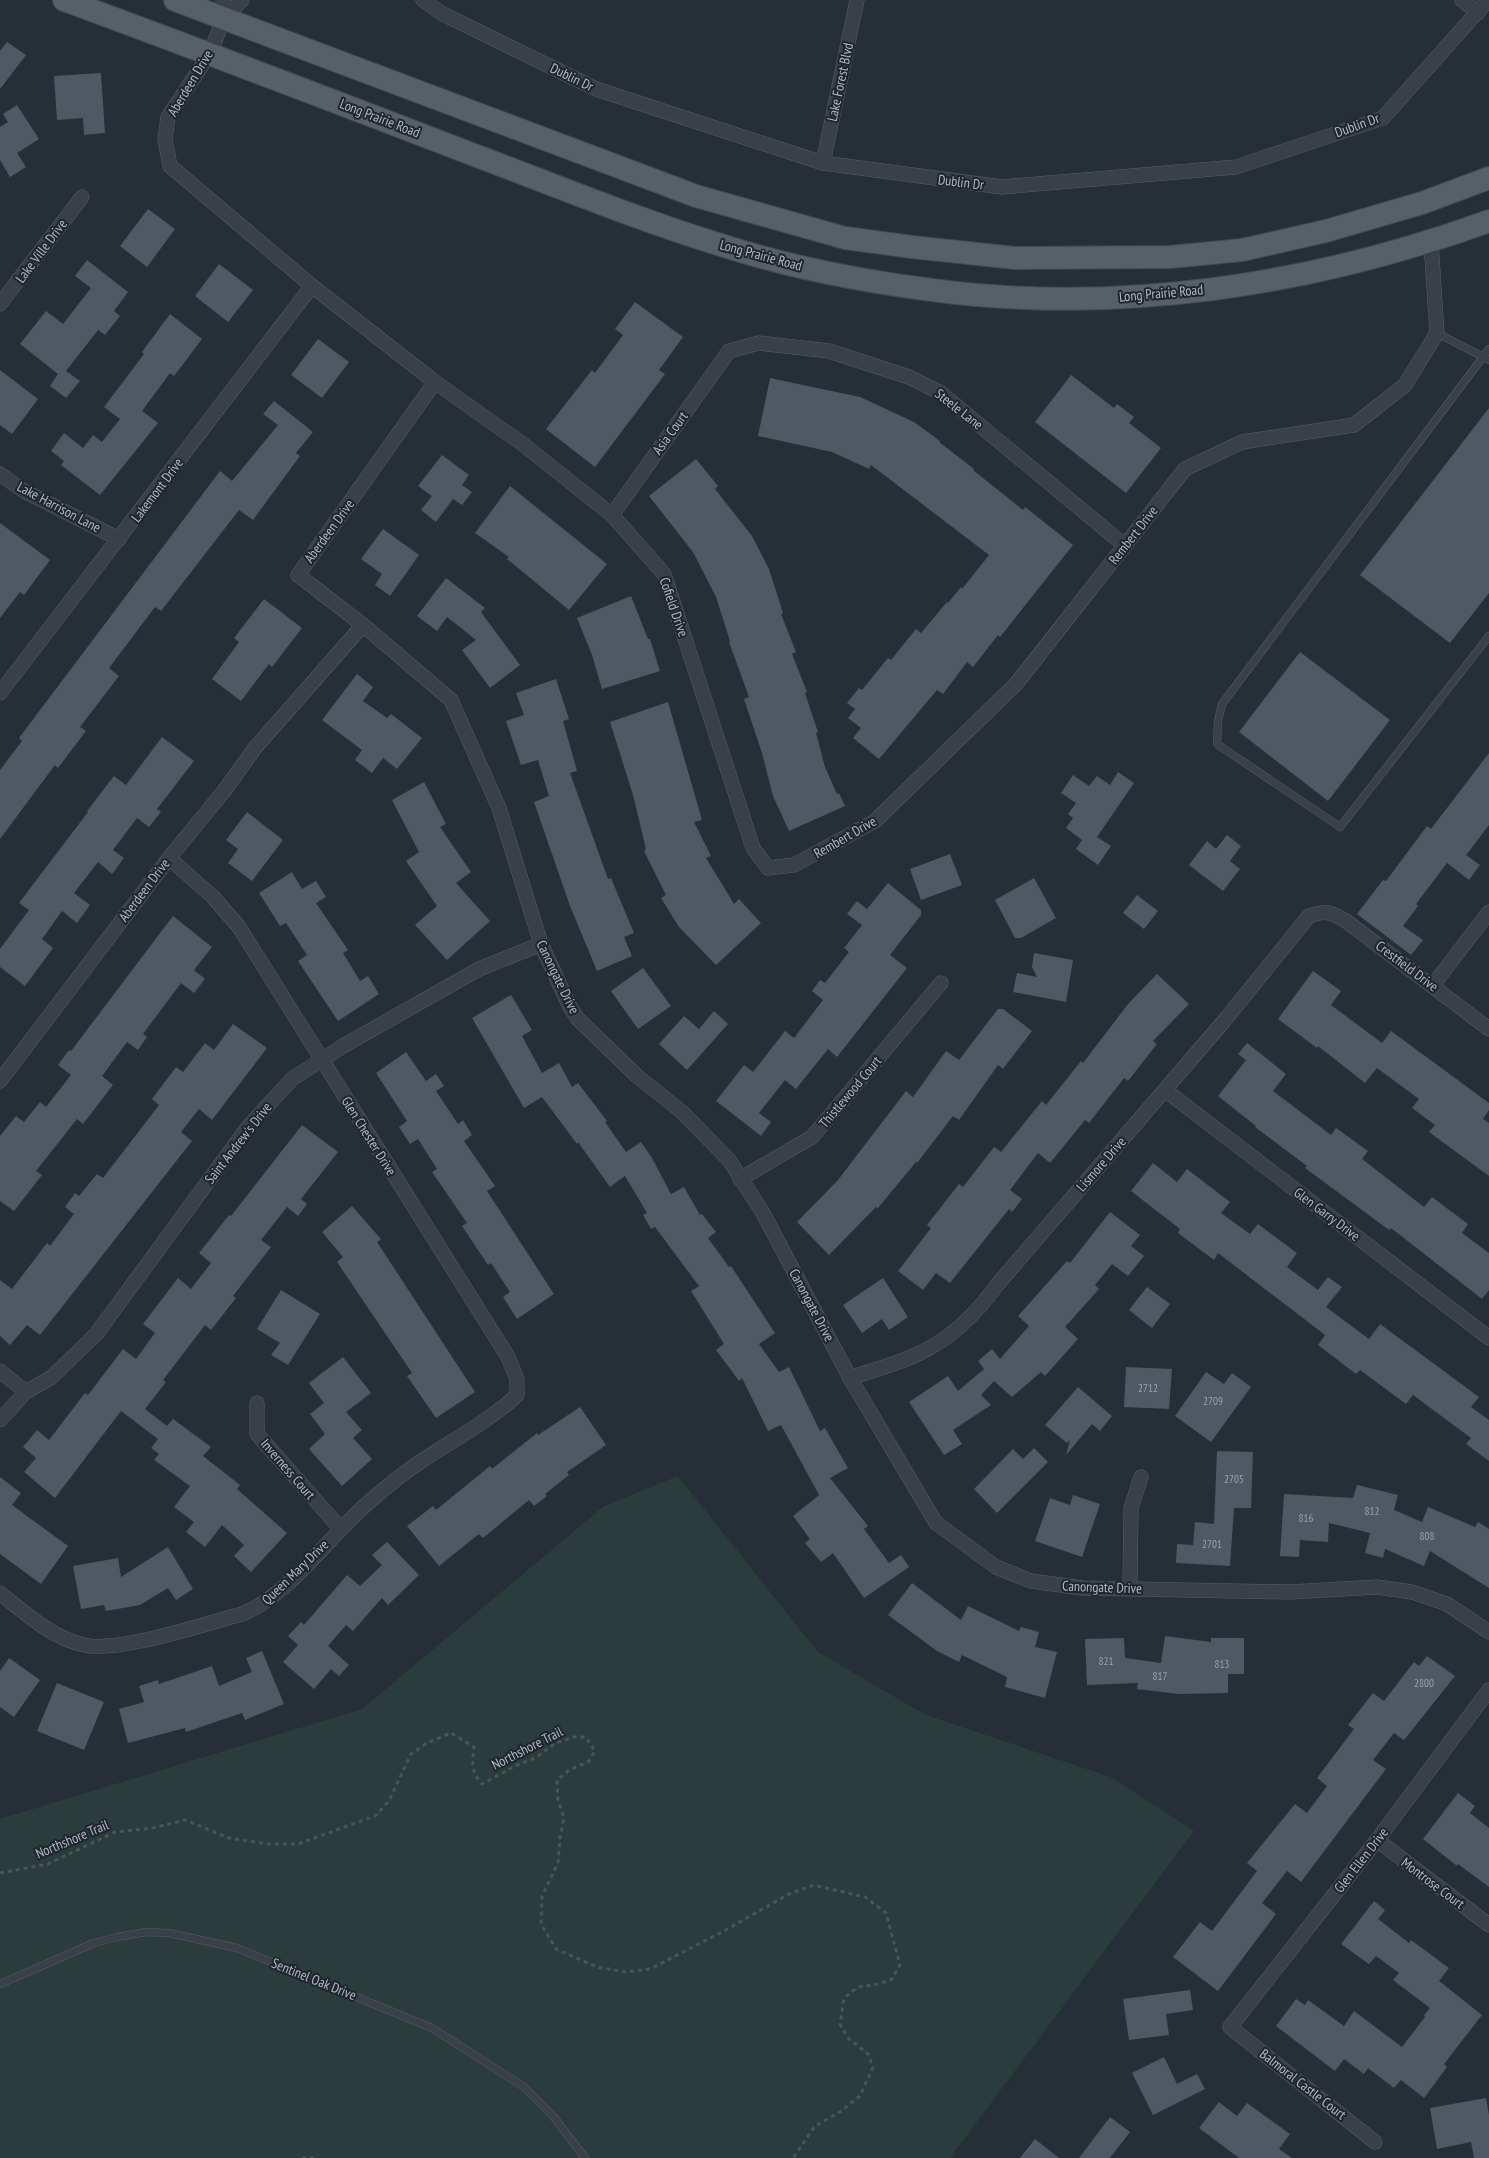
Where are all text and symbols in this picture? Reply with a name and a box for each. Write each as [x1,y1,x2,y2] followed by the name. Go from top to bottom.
[823,41,857,123] street label: Lake Forest Blvd
[163,46,217,120] street label: Aberdeen Drive
[547,59,597,95] street label: Dublin Dr
[337,94,423,142] street label: Long Prairie Road
[1332,109,1382,141] street label: Dublin Dr
[937,170,985,194] street label: Dublin Dr
[11,215,71,286] street label: Lake Ville Drive
[718,235,804,275] street label: Long Prairie Road
[1118,280,1204,306] street label: Long Prairie Road
[931,385,987,434] street label: Steele Lane
[648,408,692,458] street label: Asia Court
[127,454,187,526] street label: Lakemont Drive
[14,477,104,537] street label: Lake Harrison Lane
[300,495,358,566] street label: Aberdeen Drive
[1105,502,1162,568] street label: Rembert Drive
[655,575,693,639] street label: Cofield Drive
[810,812,880,862] street label: Rembert Drive
[114,855,174,925] street label: Aberdeen Drive
[532,937,584,1017] street label: Canongate Drive
[1372,937,1442,996] street label: Crestfield Drive
[815,1052,885,1132] street label: Thistlewood Court
[338,1093,401,1179] street label: Glen Chester Drive
[201,1098,276,1187] street label: Saint Andrew's Drive
[1072,1133,1130,1195] street label: Lismore Drive
[1290,1183,1364,1245] street label: Glen Garry Drive
[785,1266,839,1345] street label: Canongate Drive
[1138,1381,1158,1395] house number: 2712
[1203,1394,1223,1408] house number: 2709
[257,1435,319,1503] street label: Inverness Court
[1224,1472,1244,1486] house number: 2705
[1365,1504,1379,1518] house number: 812
[1299,1511,1313,1525] house number: 816
[1420,1529,1434,1543] house number: 808
[258,1536,332,1608] street label: Queen Mary Drive
[1202,1537,1222,1551] house number: 2701
[1062,1577,1142,1597] street label: Canongate Drive
[1099,1654,1113,1668] house number: 821
[1215,1657,1229,1671] house number: 813
[1153,1669,1167,1683] house number: 817
[1414,1676,1434,1690] house number: 2800
[488,1722,566,1774] street label: Northshore Trail
[33,1815,112,1862] street label: Northshore Trail
[1330,1824,1392,1896] street label: Glen Ellen Drive
[1398,1853,1468,1913] street label: Montrose Court
[269,1954,359,2004] street label: Sentinel Oak Drive
[1256,2045,1350,2123] street label: Balmoral Castle Court

